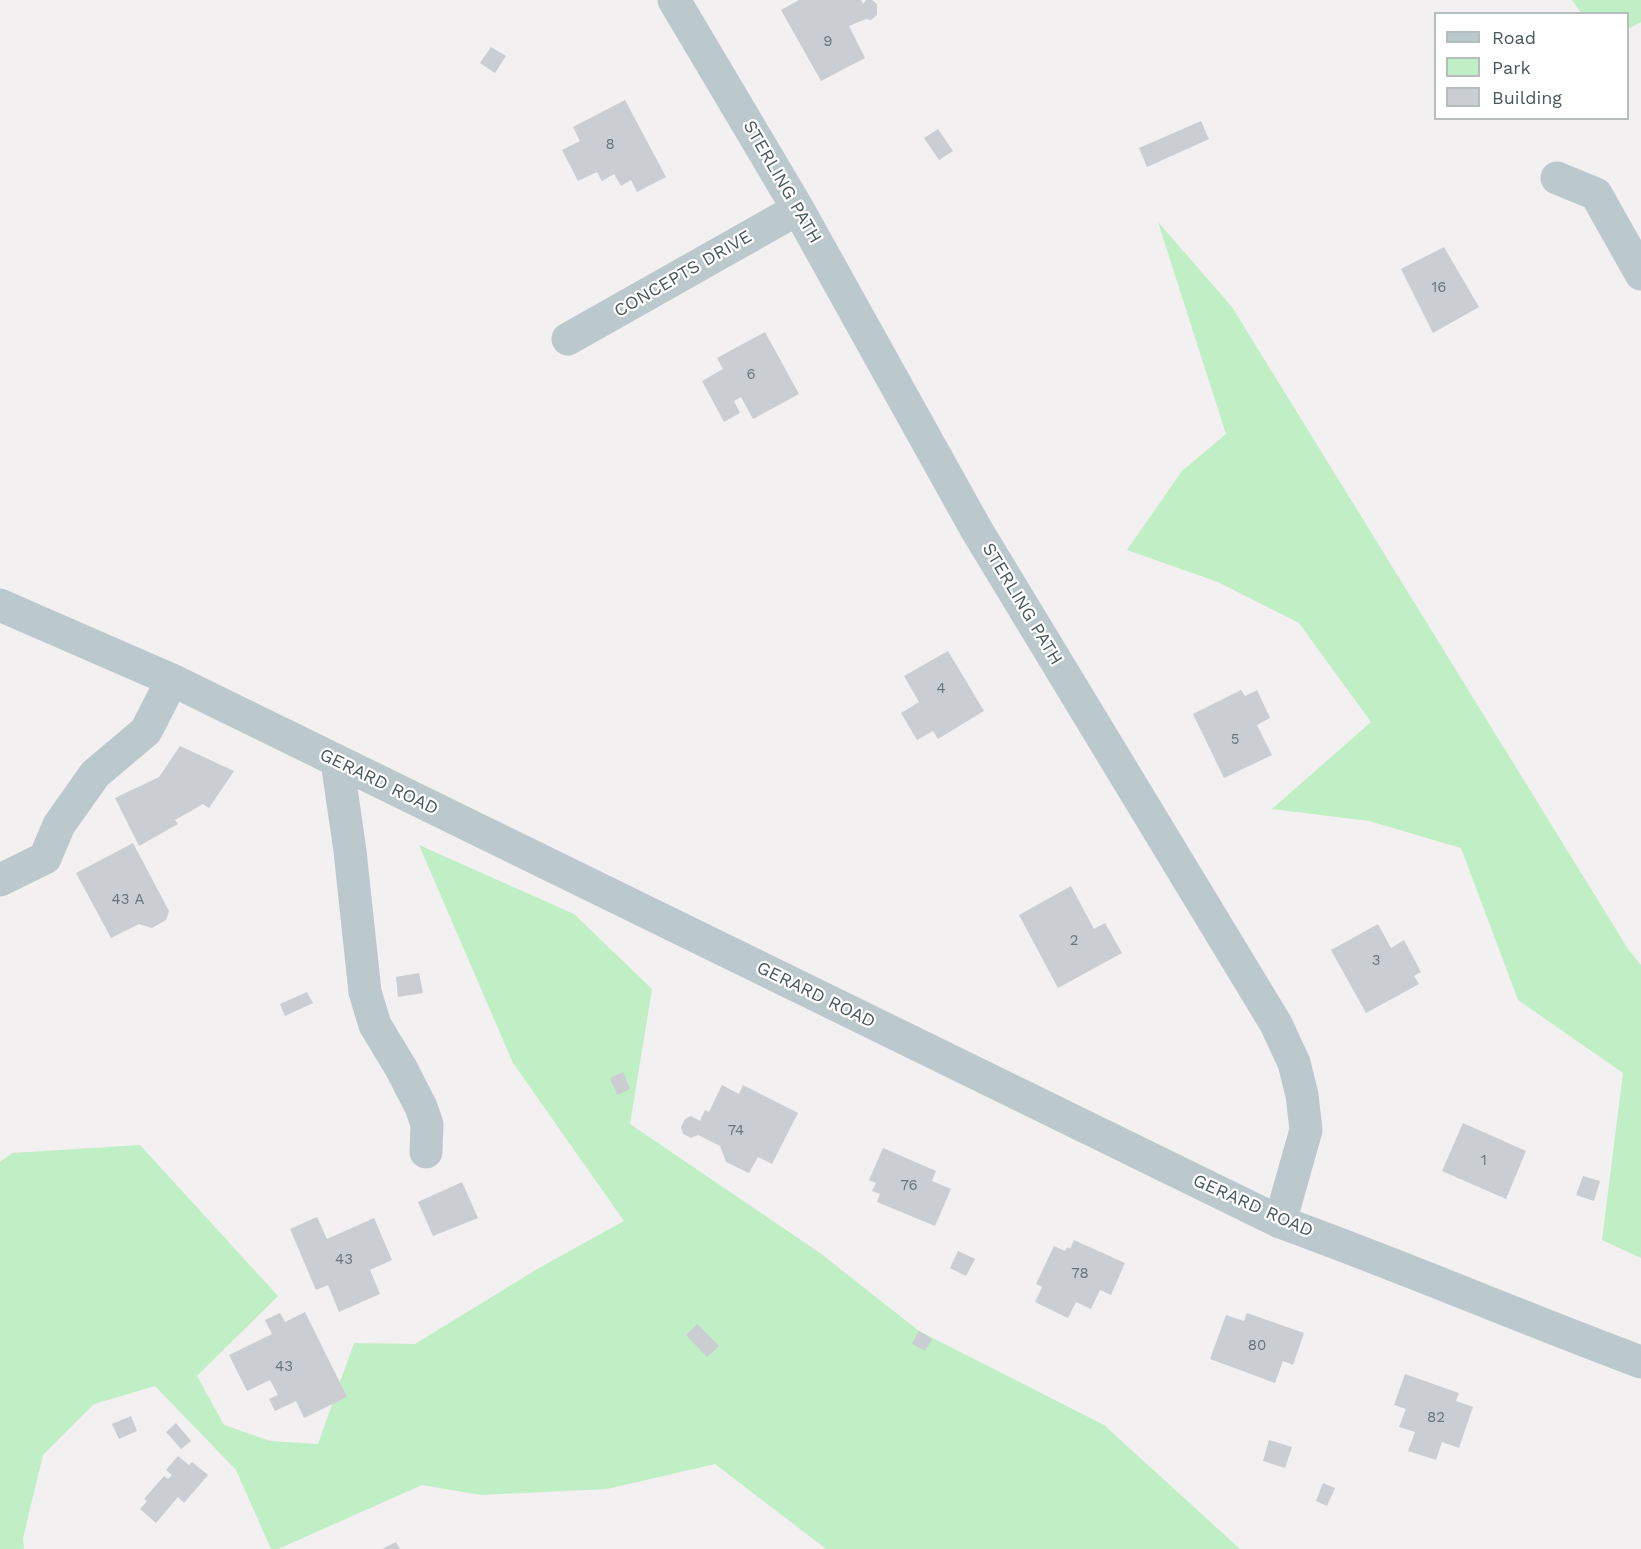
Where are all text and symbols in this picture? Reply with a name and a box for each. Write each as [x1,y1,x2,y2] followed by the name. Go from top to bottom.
[1434,12,1629,120] legend
[1492,27,1536,48] text: Road
[823,33,833,51] house number: 9
[1492,57,1531,78] text: Park
[1492,87,1562,108] text: Building
[738,117,826,247] street label: STERLING PATH
[605,136,615,154] house number: 8
[610,226,756,322] street label: CONCEPTS DRIVE
[1432,279,1446,297] house number: 16
[746,366,756,384] house number: 6
[977,539,1067,669] street label: STERLING PATH
[936,680,946,698] house number: 4
[1231,731,1239,749] house number: 5
[316,744,442,820] street label: GERARD ROAD
[112,891,144,909] house number: 43 A
[1070,932,1078,950] house number: 2
[1372,952,1380,970] house number: 3
[753,957,879,1033] street label: GERARD ROAD
[728,1122,744,1140] house number: 74
[1481,1152,1487,1170] house number: 1
[1190,1170,1316,1242] street label: GERARD ROAD
[900,1177,918,1195] house number: 76
[335,1251,353,1269] house number: 43
[1071,1265,1089,1283] house number: 78
[1248,1337,1266,1355] house number: 80
[275,1358,293,1376] house number: 43
[1427,1409,1445,1427] house number: 82

